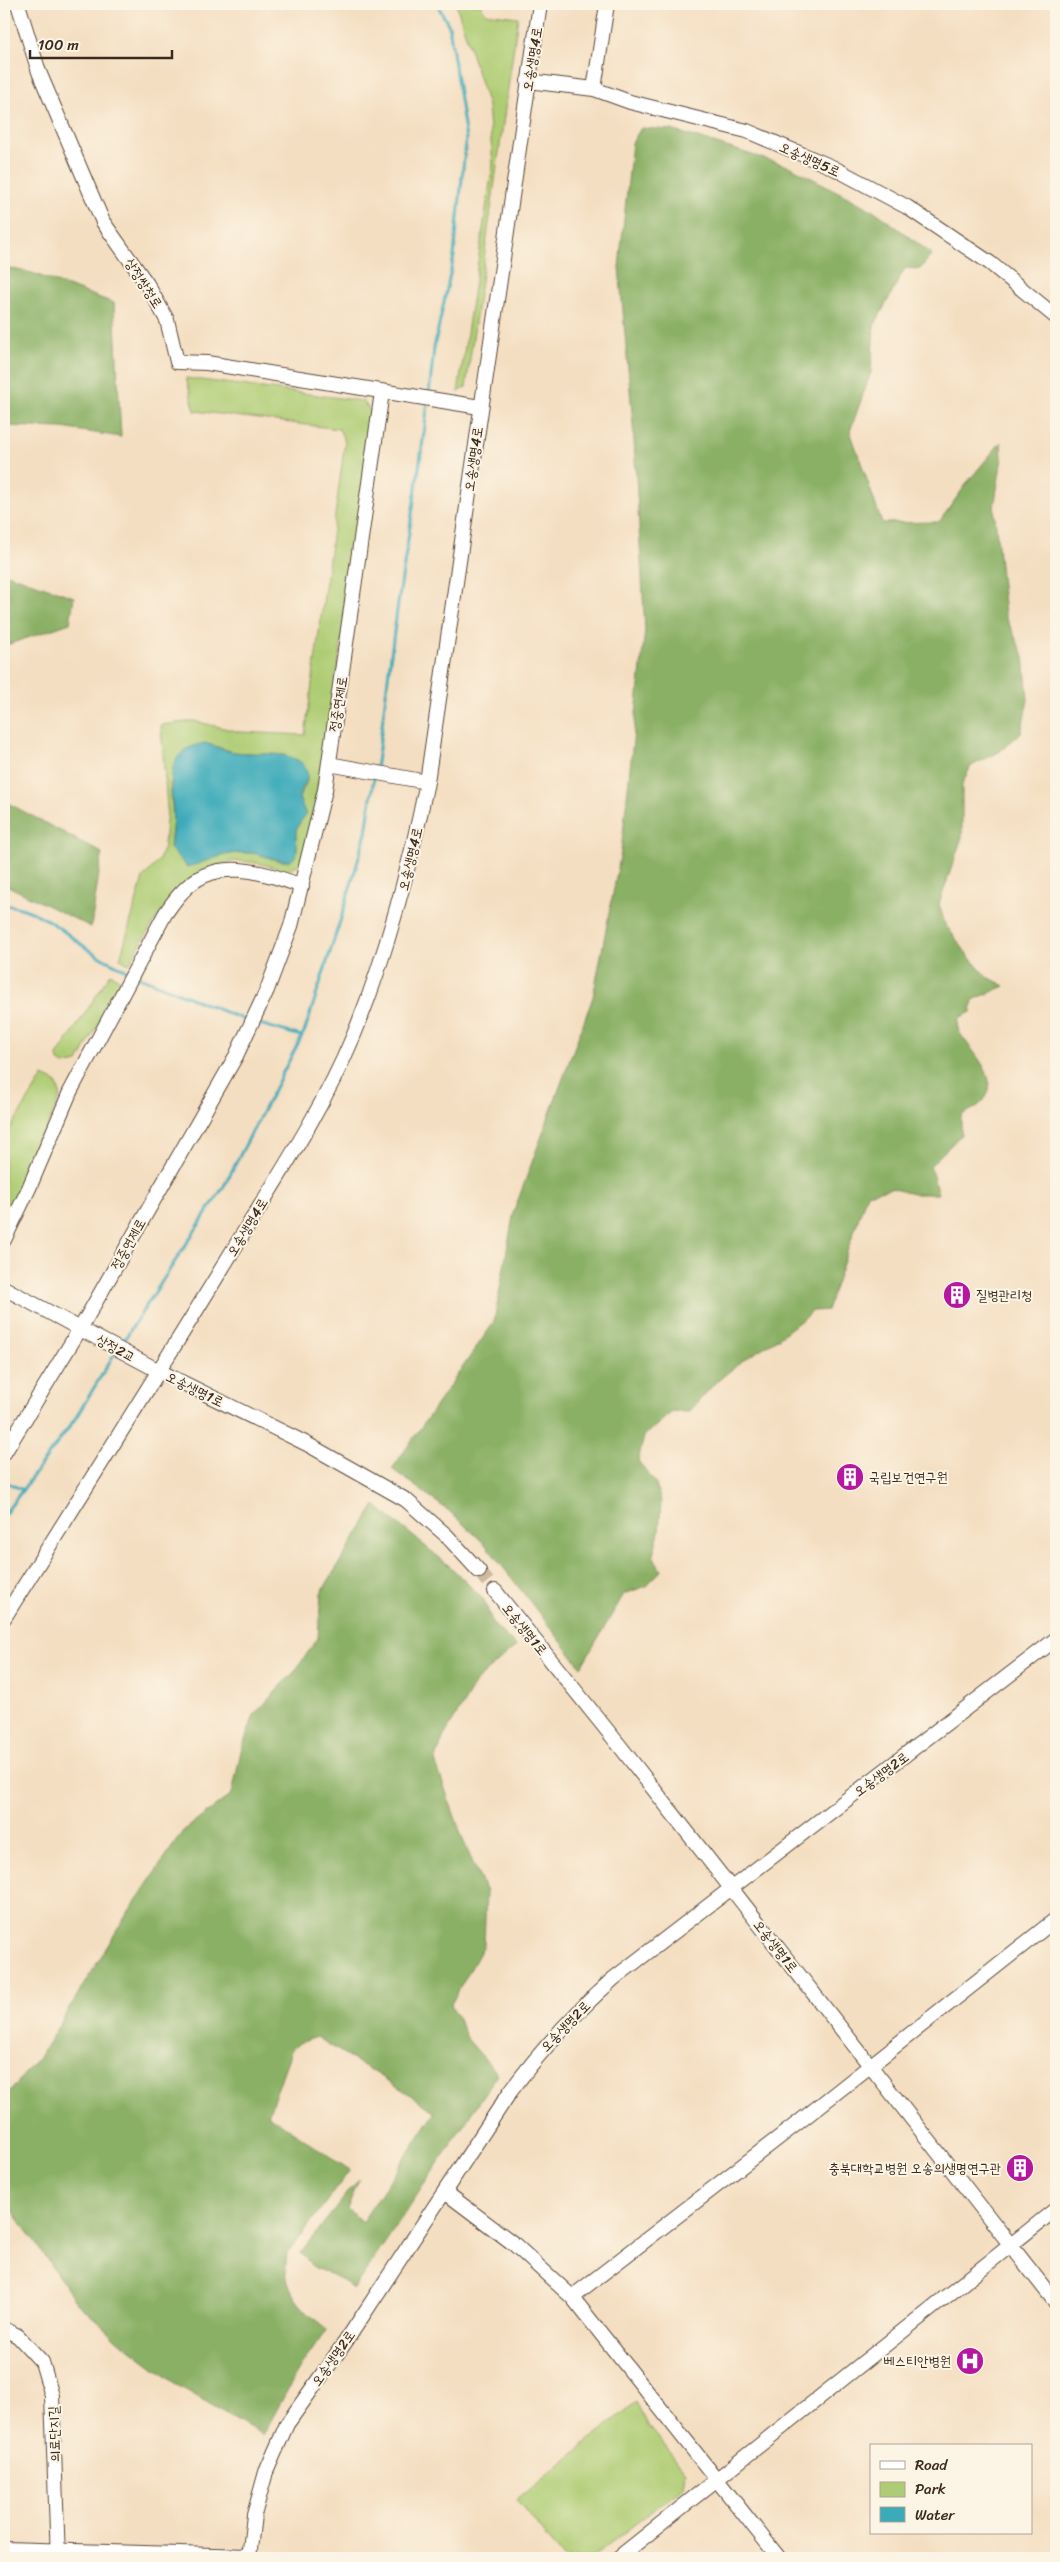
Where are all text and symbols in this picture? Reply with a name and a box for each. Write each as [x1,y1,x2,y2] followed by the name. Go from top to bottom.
[515,25,550,93] street label: 오송생명4로
[30,28,172,60] scale bar
[38,32,79,58] text: 100 m
[775,135,845,184] street label: 오송생명5로
[118,253,169,314] street label: 상정쌍청로
[457,425,490,493] street label: 오송생명4로
[322,674,355,734] street label: 정중연제로
[391,825,430,894] street label: 오송생명4로
[220,1193,275,1262] street label: 오송생명4로
[104,1214,153,1275] street label: 정중연제로
[942,1280,972,1310] building icon: 질병관리청
[976,1283,1032,1308] place label: 질병관리청
[91,1327,140,1370] street label: 상정2교
[161,1365,228,1414] street label: 오송생명1로
[835,1462,865,1492] building icon: 국립보건연구원
[869,1465,948,1490] place label: 국립보건연구원
[495,1597,554,1661] street label: 오송생명1로
[848,1745,915,1804] street label: 오송생명2로
[747,1914,805,1979] street label: 오송생명1로
[534,1994,597,2058] street label: 오송생명2로
[1005,2153,1035,2183] building icon: 충북대학교병원 오송의생명연구관
[828,2156,1001,2181] place label: 충북대학교병원 오송의생명연구관
[305,2325,362,2392] street label: 오송생명2로
[955,2346,985,2376] hospital icon: 베스티안병원
[883,2349,951,2374] place label: 베스티안병원
[41,2405,68,2463] street label: 의료단지길
[870,2444,1032,2534] legend
[915,2452,948,2478] text: Road
[915,2476,946,2502] text: Park
[915,2502,955,2528] text: Water

